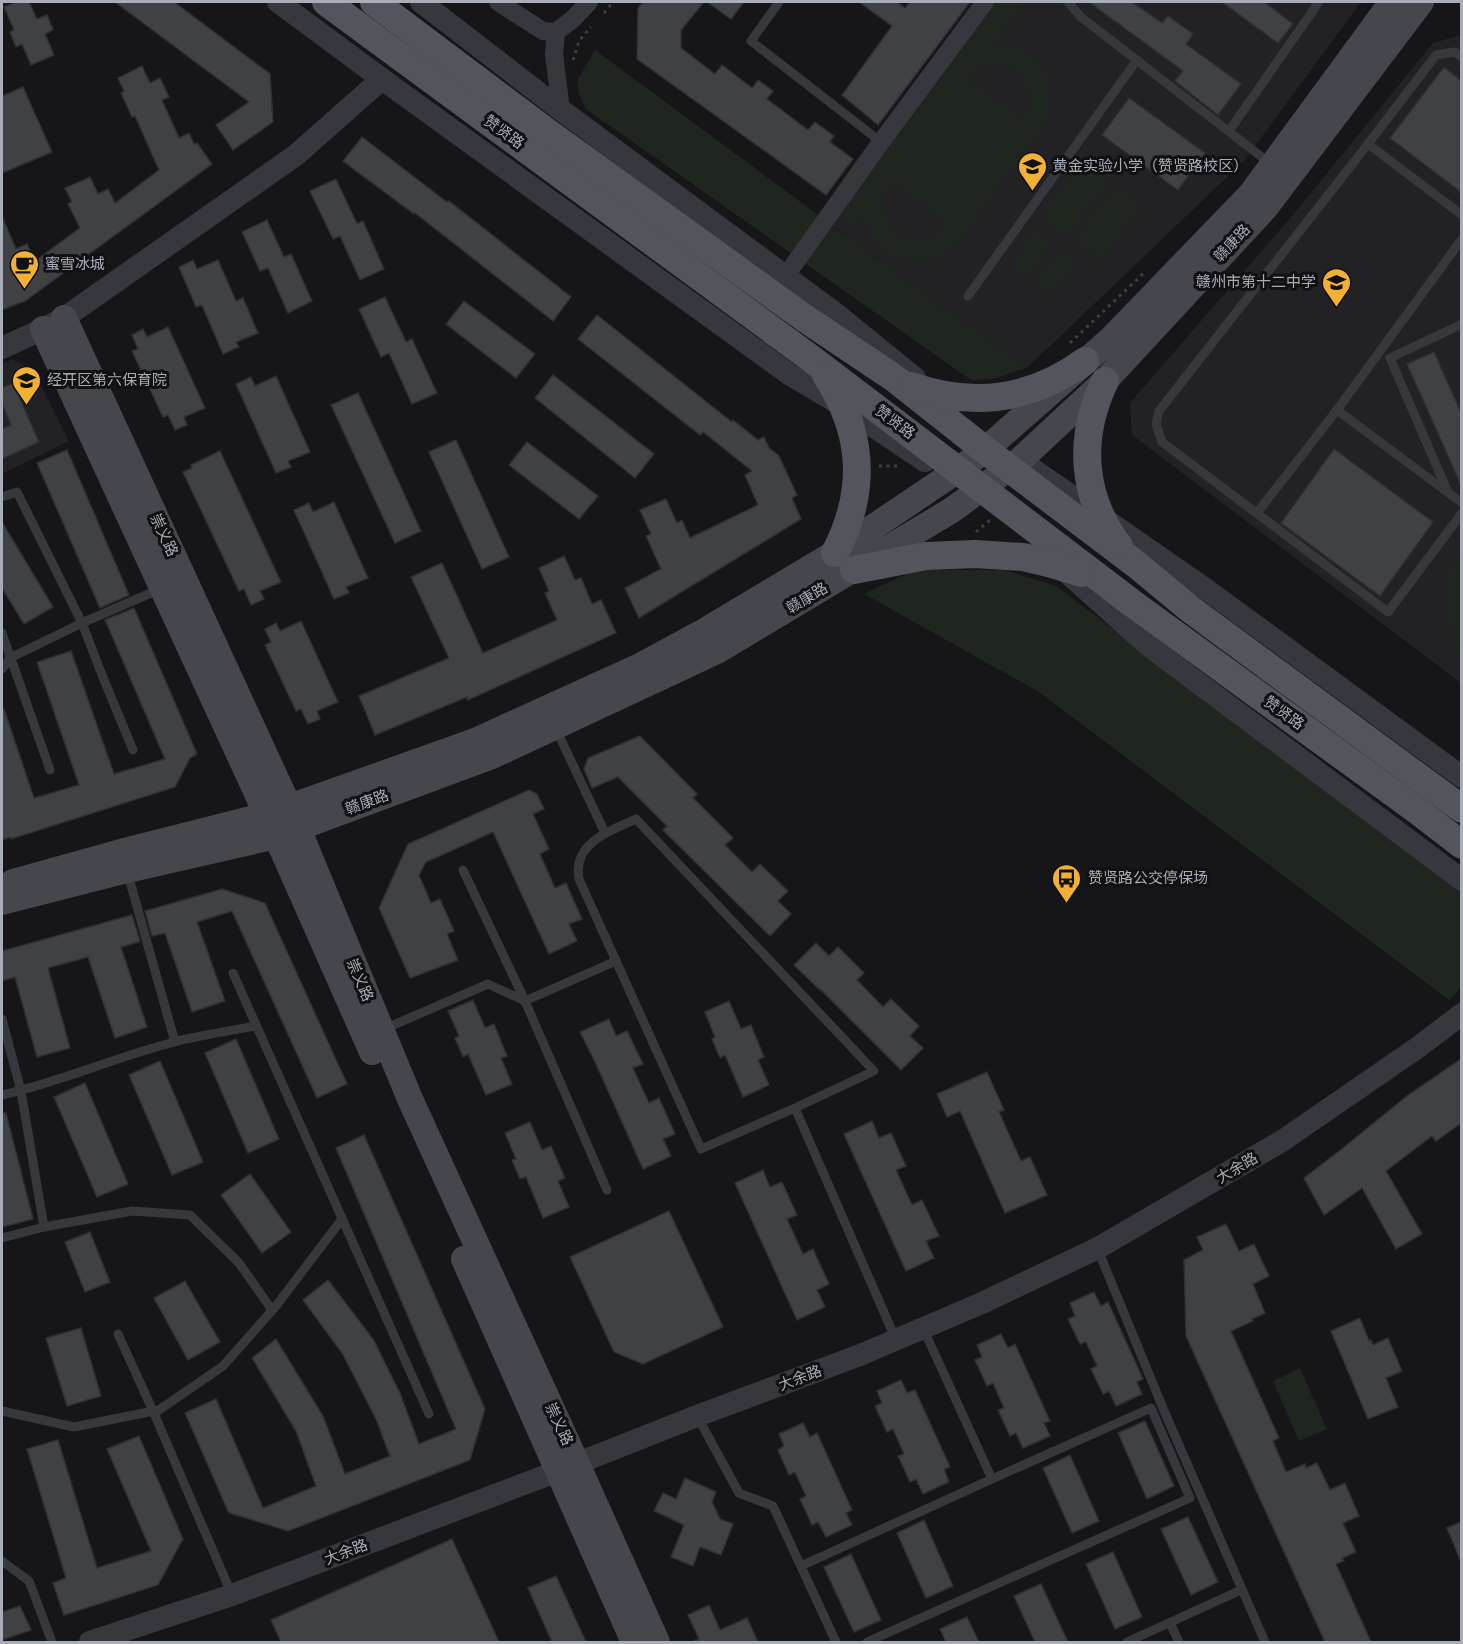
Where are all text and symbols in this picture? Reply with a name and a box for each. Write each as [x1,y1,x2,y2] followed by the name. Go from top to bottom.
[481,111,527,153] street label: 赞贤路
[1016,150,1048,192] school or university icon: 黄金实验小学（赞贤路校区）
[1053,157,1248,175] place label: 黄金实验小学（赞贤路校区）
[1210,220,1254,266] street label: 赣康路
[8,248,40,290] cafe icon: 蜜雪冰城
[45,255,105,273] place label: 蜜雪冰城
[1321,266,1353,308] school or university icon: 赣州市第十二中学
[1196,273,1316,291] place label: 赣州市第十二中学
[10,364,42,406] school or university icon: 经开区第六保育院
[47,371,167,389] place label: 经开区第六保育院
[872,401,918,443] street label: 赞贤路
[146,511,182,559] street label: 崇义路
[783,579,831,617] street label: 赣康路
[1261,692,1307,734] street label: 赞贤路
[343,786,391,818] street label: 赣康路
[1051,862,1083,904] bus stop icon: 赞贤路公交停保场
[1088,869,1208,887] place label: 赞贤路公交停保场
[343,956,377,1004] street label: 崇义路
[1213,1149,1261,1187] street label: 大余路
[776,1362,824,1394] street label: 大余路
[541,1400,577,1448] street label: 崇义路
[322,1536,370,1568] street label: 大余路

